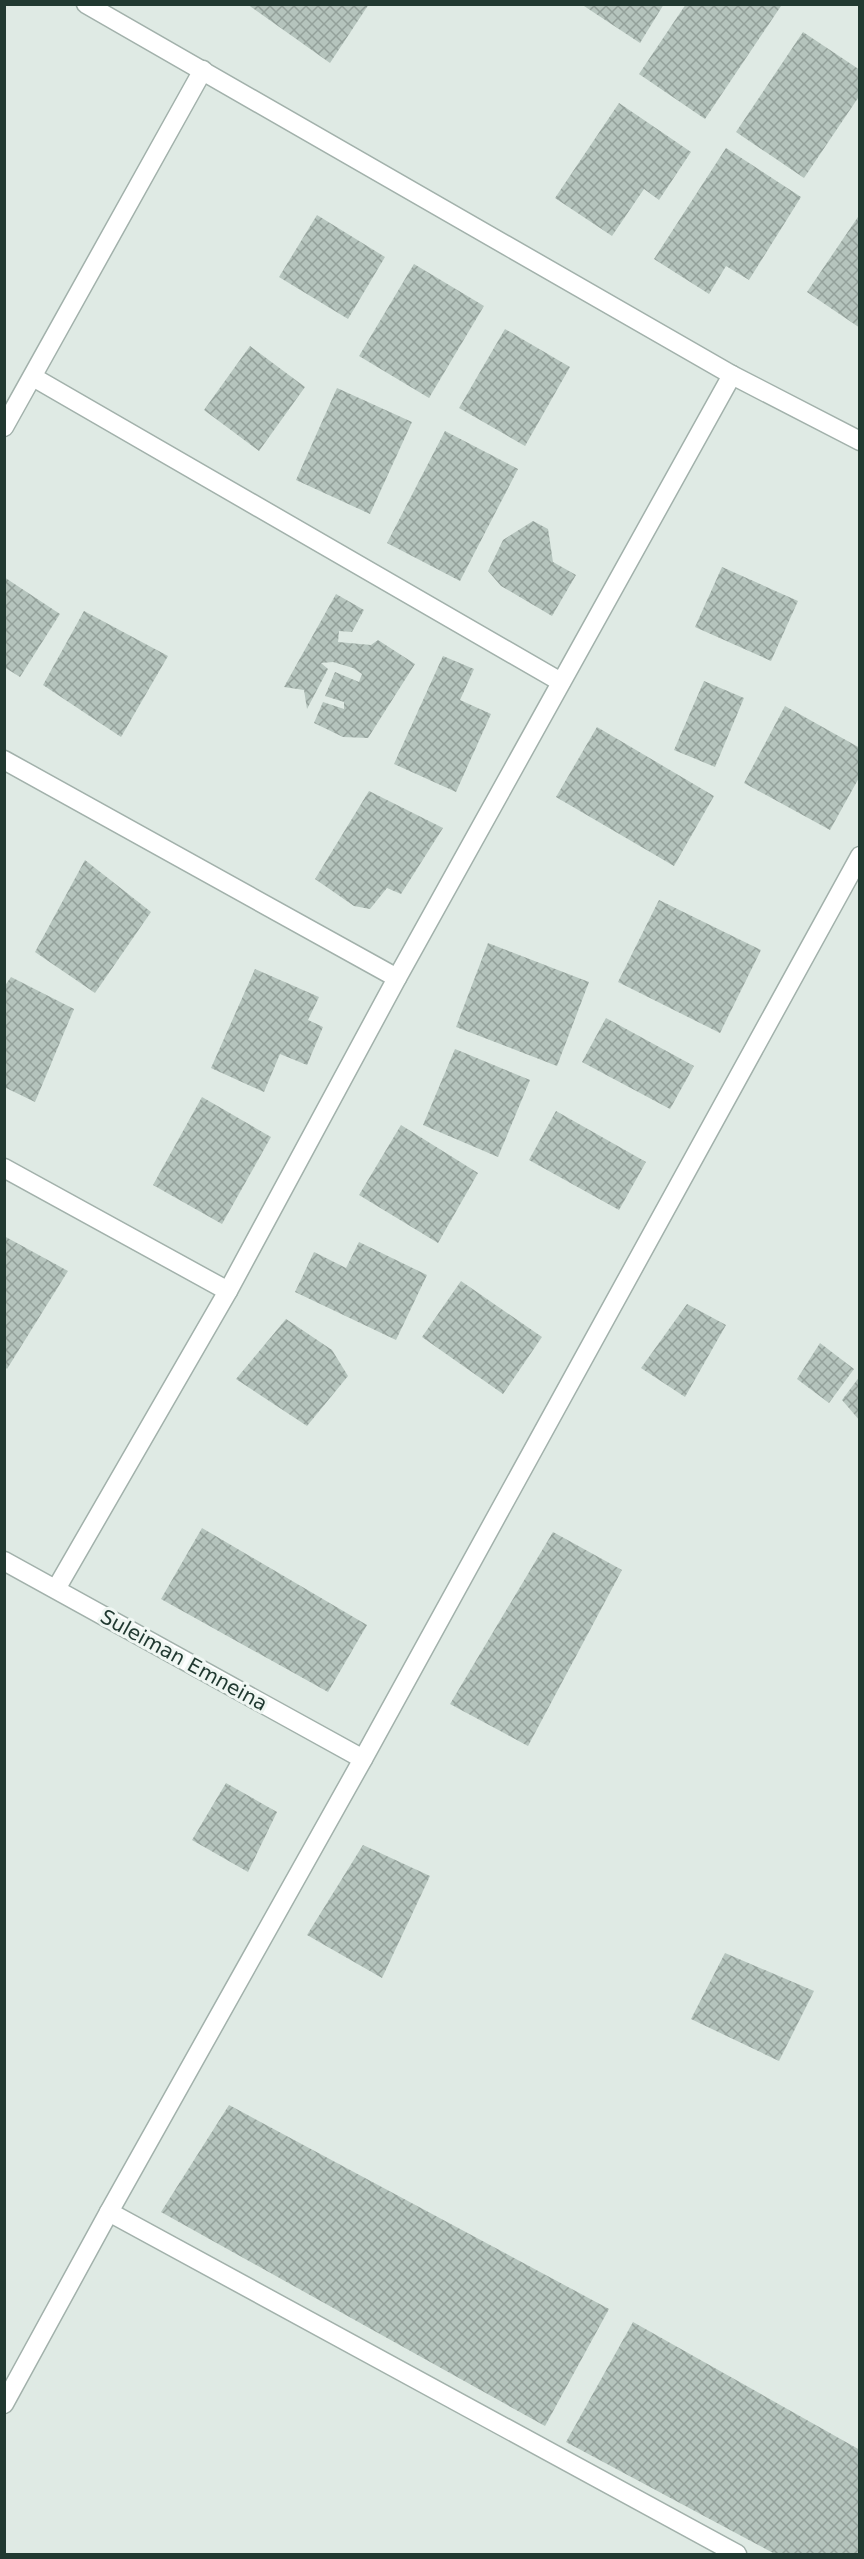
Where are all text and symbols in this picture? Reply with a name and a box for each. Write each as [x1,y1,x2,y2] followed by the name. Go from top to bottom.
[96,1604,272,1716] street label: Suleiman Emneina

